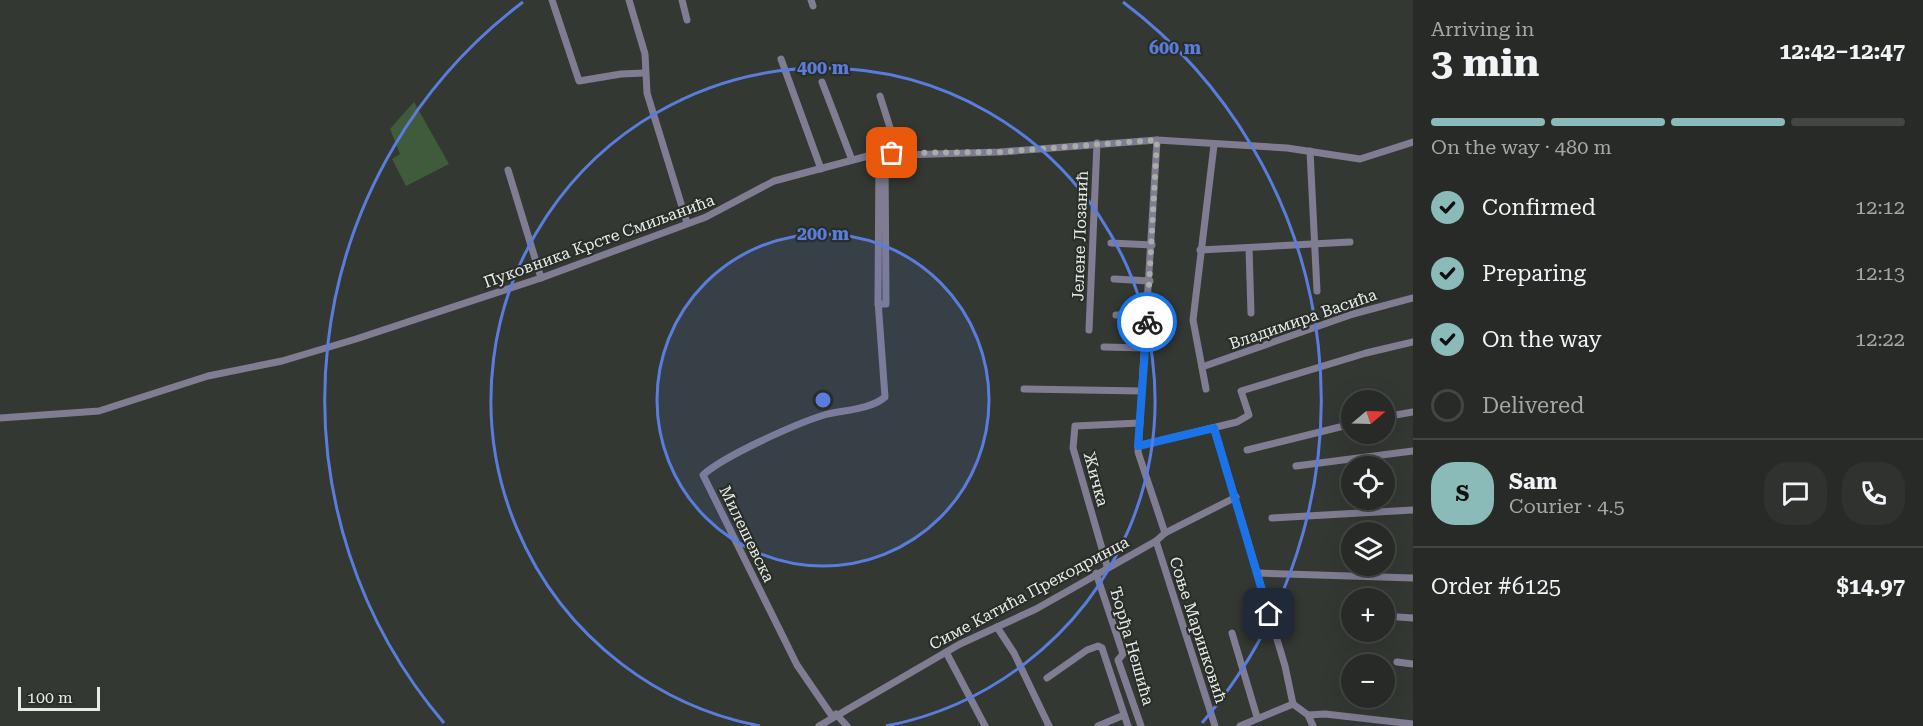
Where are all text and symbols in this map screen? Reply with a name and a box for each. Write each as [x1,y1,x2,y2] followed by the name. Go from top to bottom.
[1431,17,1534,41] text: Arriving in
[1149,37,1202,58] text: 600 m
[1779,39,1905,64] text: 12:42–12:47
[1431,40,1539,86] text: 3 min
[797,57,850,78] text: 400 m
[866,127,917,178] pin
[1431,135,1612,159] text: On the way · 480 m
[875,136,908,169] icon: bag
[1068,170,1092,302] street label: Јелене Лозанић
[481,190,717,292] street label: Пуковника Крсте Смиљанића
[1431,191,1464,224] icon: check
[1482,195,1596,220] text: Confirmed
[1855,195,1905,219] text: 12:12
[797,223,850,244] text: 200 m
[1431,257,1464,290] icon: check
[1482,261,1586,286] text: Preparing
[1855,261,1905,285] text: 12:13
[1227,285,1380,353] street label: Владимира Васића
[1117,292,1177,352] courier
[1131,306,1164,339] icon: bike
[1431,323,1464,356] icon: check
[1482,327,1602,352] text: On the way
[1855,327,1905,351] text: 12:22
[813,390,833,410] centre of rings
[1341,390,1395,444] north arrow
[1341,390,1395,708] map controls
[1482,393,1584,418] text: Delivered
[1080,450,1112,509] street label: Жичка
[1341,456,1395,510] button: locate
[1764,462,1827,525] button: chat
[1842,462,1905,525] button: phone
[1509,469,1557,494] text: Sam
[1456,481,1469,506] text: S
[716,483,779,586] street label: Милешевска
[1509,494,1625,518] text: Courier · 4.5
[1341,522,1395,576] button: layers
[926,532,1132,654] street label: Симе Катића Прекодринца
[1165,554,1231,706] street label: Соње Маринковић
[1431,574,1561,599] text: Order #6125
[1836,574,1905,599] text: $14.97
[1106,585,1158,708] street label: Ђорђа Нешића
[1243,588,1294,639] pin
[1341,588,1395,642] button: +
[1252,597,1285,630] icon: home
[1341,654,1395,708] button: −
[18,684,100,712] scale bar
[27,688,73,707] text: 100 m

